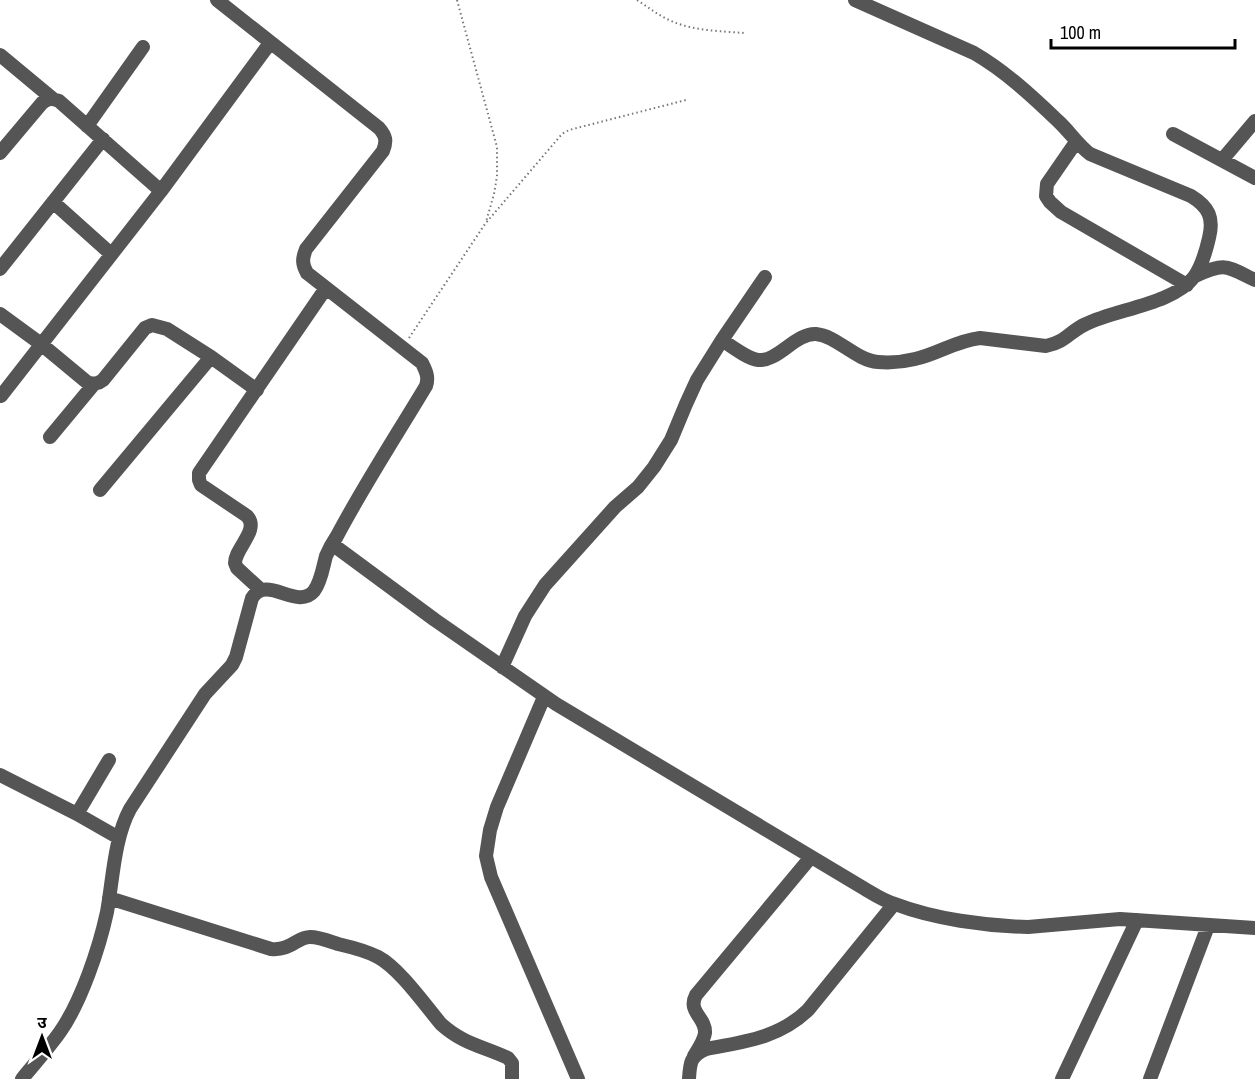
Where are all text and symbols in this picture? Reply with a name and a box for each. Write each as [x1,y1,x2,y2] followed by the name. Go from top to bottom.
[1051,12,1236,50] scale bar
[1060,20,1101,45] text: 100 m
[12,1007,72,1067] north arrow
[37,1011,47,1033] text: उ

